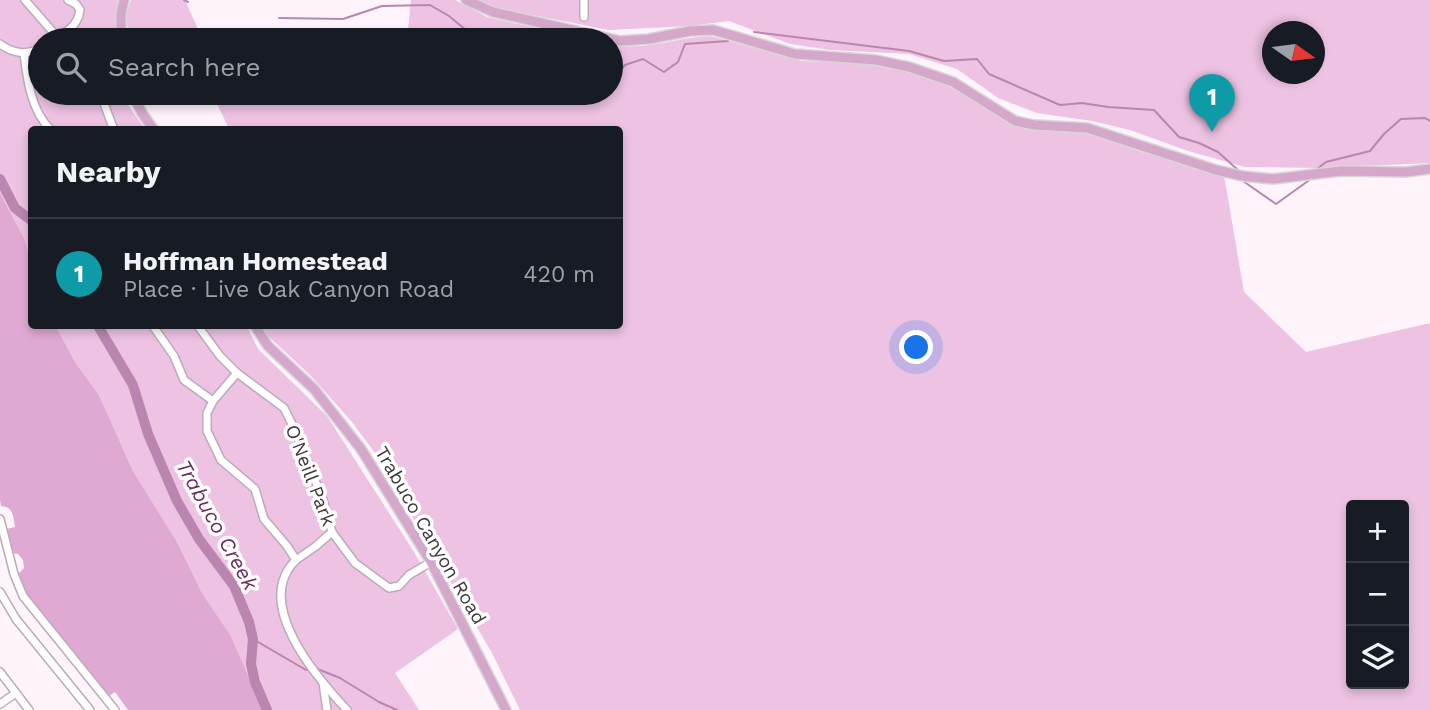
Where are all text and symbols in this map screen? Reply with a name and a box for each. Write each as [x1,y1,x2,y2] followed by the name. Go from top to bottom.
[1262,21,1325,84] north arrow
[28,28,623,105] search box
[52,48,90,86] icon: search
[108,52,260,82] text: Search here
[1189,74,1235,132] pin: 1
[56,154,161,189] text: Nearby
[123,246,388,276] text: Hoffman Homestead
[74,261,84,288] text: 1
[523,261,595,288] text: 420 m
[123,276,454,303] text: Place · Live Oak Canyon Road
[899,330,933,364] your location
[281,421,340,529] street label: O'Neill Park
[370,442,491,628] street label: Trabuco Canyon Road
[171,455,264,595] water label: Trabuco Creek
[1346,500,1409,689] map controls
[1346,500,1409,563] button: +
[1346,563,1409,626] button: −
[1346,626,1409,689] button: layers

